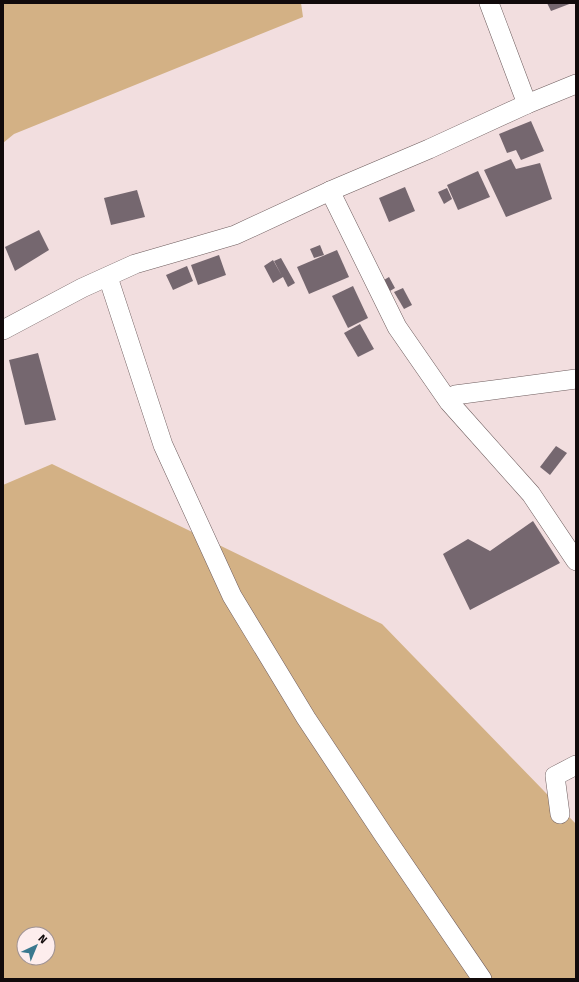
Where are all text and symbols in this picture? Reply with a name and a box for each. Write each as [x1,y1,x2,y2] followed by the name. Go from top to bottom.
[16,926,56,966] north arrow
[35,932,50,946] text: N

